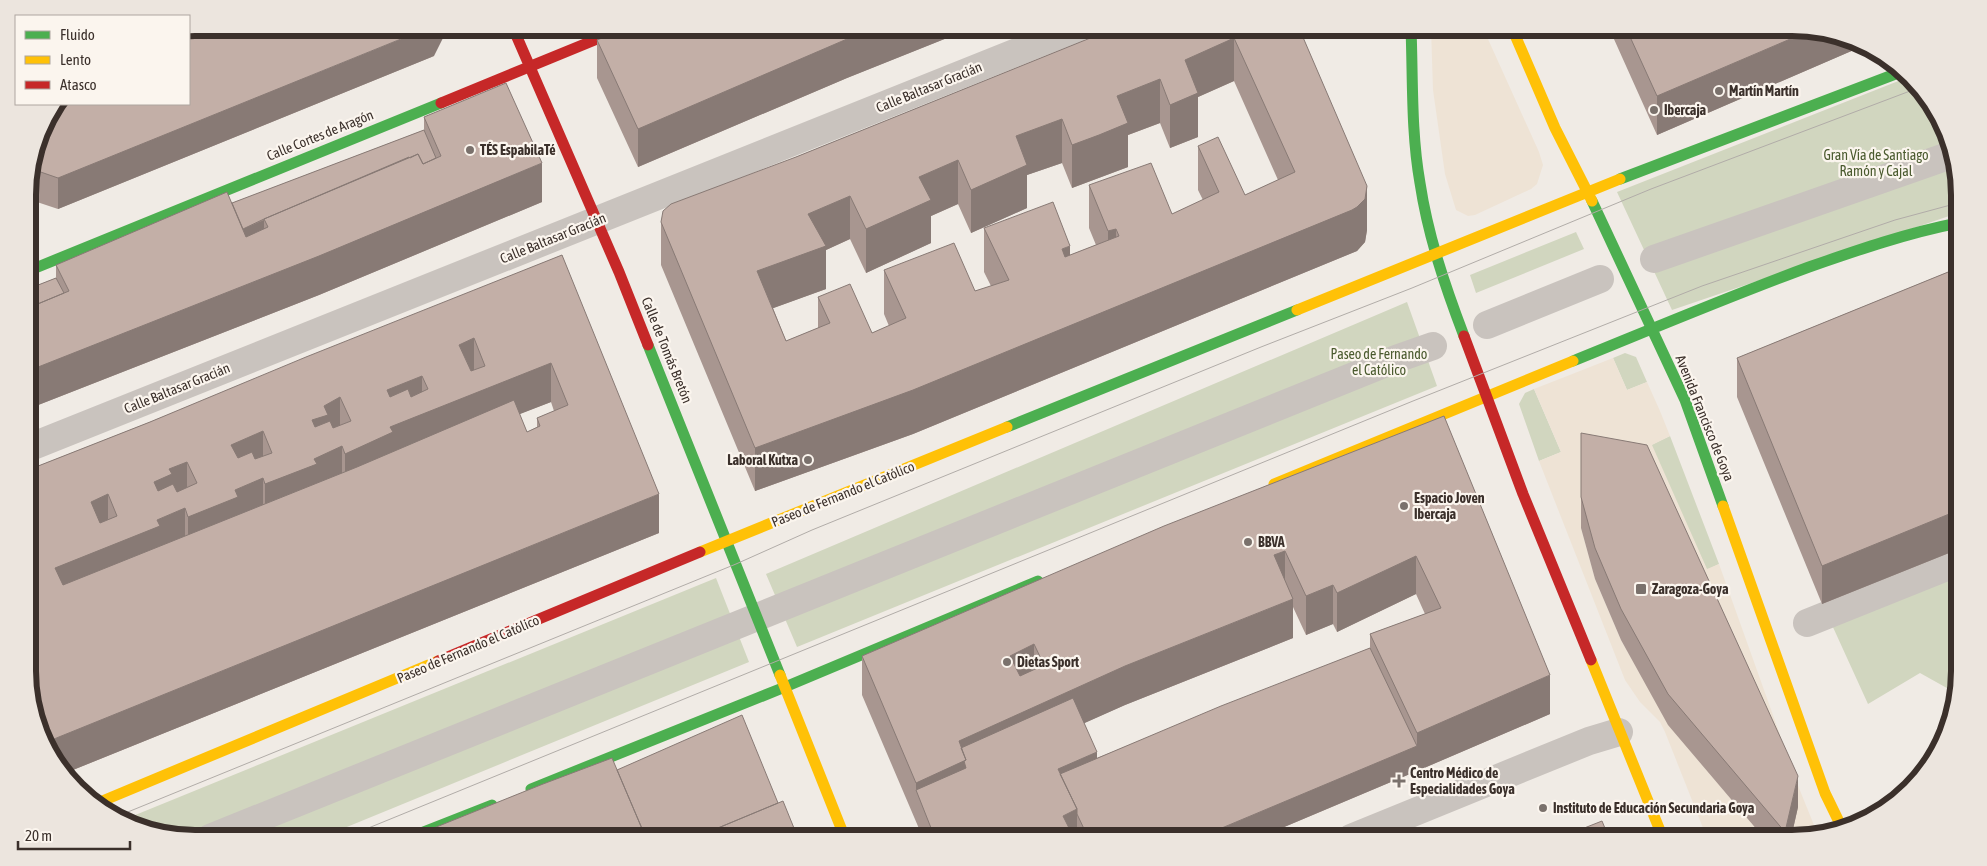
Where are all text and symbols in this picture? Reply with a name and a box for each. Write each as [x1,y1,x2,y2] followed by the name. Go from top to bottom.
[15,15,190,105] legend
[60,26,95,43] text: Fluido
[60,51,91,68] text: Lento
[874,58,984,116] street label: Calle Baltasar Gracián
[60,76,97,93] text: Atasco
[1729,83,1799,99] place label: Martín Martín
[1713,85,1725,97] marker: Martín Martín
[1664,102,1707,118] place label: Ibercaja
[1648,104,1660,116] marker: Ibercaja
[264,106,376,164] street label: Calle Cortes de Aragón
[480,142,556,158] place label: TÉS EspabilaTé
[464,144,476,156] marker: TÉS EspabilaTé
[1823,147,1929,179] park label: Gran Vía de Santiago Ramón y Cajal
[498,209,608,267] street label: Calle Baltasar Gracián
[638,295,696,405] street label: Calle de Tomás Bretón
[1331,346,1427,378] park label: Paseo de Fernando el Católico
[1672,353,1738,483] street label: Avenida Francisco de Goya
[122,359,232,417] street label: Calle Baltasar Gracián
[727,452,798,468] place label: Laboral Kutxa
[802,454,814,466] marker: Laboral Kutxa
[769,458,917,530] street label: Paseo de Fernando el Católico
[1414,490,1485,522] place label: Espacio Joven Ibercaja
[1398,500,1410,512] marker: Espacio Joven Ibercaja
[1258,534,1285,550] place label: BBVA
[1242,536,1254,548] marker: BBVA
[1652,581,1729,597] place label: Zaragoza-Goya
[1634,582,1648,596] marker: Zaragoza-Goya
[395,612,541,686] street label: Paseo de Fernando el Católico
[1017,654,1079,670] place label: Dietas Sport
[1001,656,1013,668] marker: Dietas Sport
[1410,765,1515,797] place label: Centro Médico de Especialidades Goya
[1392,774,1406,788] marker: Centro Médico de Especialidades Goya
[1553,800,1755,816] place label: Instituto de Educación Secundaria Goya
[1537,802,1549,814] marker: Instituto de Educación Secundaria Goya
[18,818,130,850] scale bar
[25,827,52,844] text: 20 m

